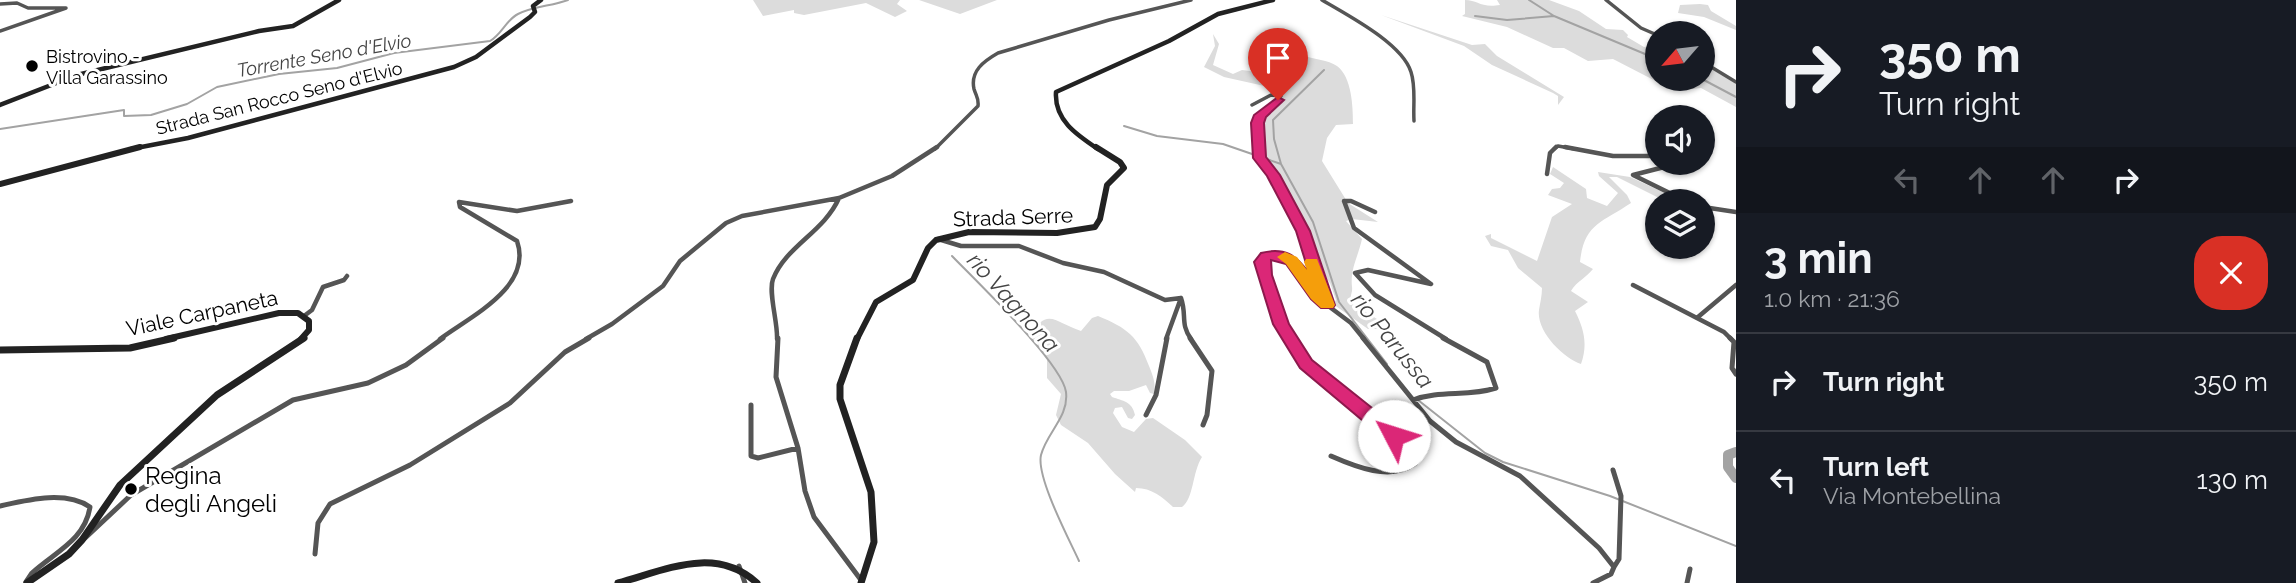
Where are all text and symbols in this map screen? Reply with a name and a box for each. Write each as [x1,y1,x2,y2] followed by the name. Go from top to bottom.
[1645,21,1715,91] north arrow
[1645,21,1715,259] map controls
[1879,26,2021,83] text: 350 m
[1248,28,1308,100] pin
[1764,28,1855,119] icon: right
[235,29,413,81] water label: Torrente Seno d'Elvio
[1259,39,1297,77] icon: arrive
[46,46,168,88] place label: Bistrovino - Villa Garassino
[154,57,405,139] street label: Strada San Rocco Seno d'Elvio
[24,58,40,74] marker: Bistrovino - Villa Garassino
[1879,85,2020,122] text: Turn right
[1645,105,1715,175] button: sound
[1888,161,1926,199] icon: left
[1961,161,1999,199] icon: ahead
[2034,161,2072,199] icon: ahead
[2107,161,2145,199] icon: right
[1645,189,1715,259] button: layers
[953,202,1073,232] street label: Strada Serre
[1764,234,1873,283] text: 3 min
[2194,236,2268,310] button: close
[962,247,1066,357] water label: rio Vagnona
[124,285,280,341] street label: Viale Carpaneta
[1764,285,1900,312] text: 1.0 km · 21:36
[1346,287,1440,394] water label: rio Parussa
[1764,363,1802,401] icon: right
[1823,367,1944,397] text: Turn right
[2194,367,2268,397] text: 350 m
[1357,399,1431,473] position arrow
[1823,452,1929,482] text: Turn left
[145,461,277,518] place label: Regina degli Angeli
[1764,461,1802,499] icon: left
[2197,465,2268,495] text: 130 m
[123,481,139,497] marker: Regina degli Angeli
[1823,482,2001,509] text: Via Montebellina

